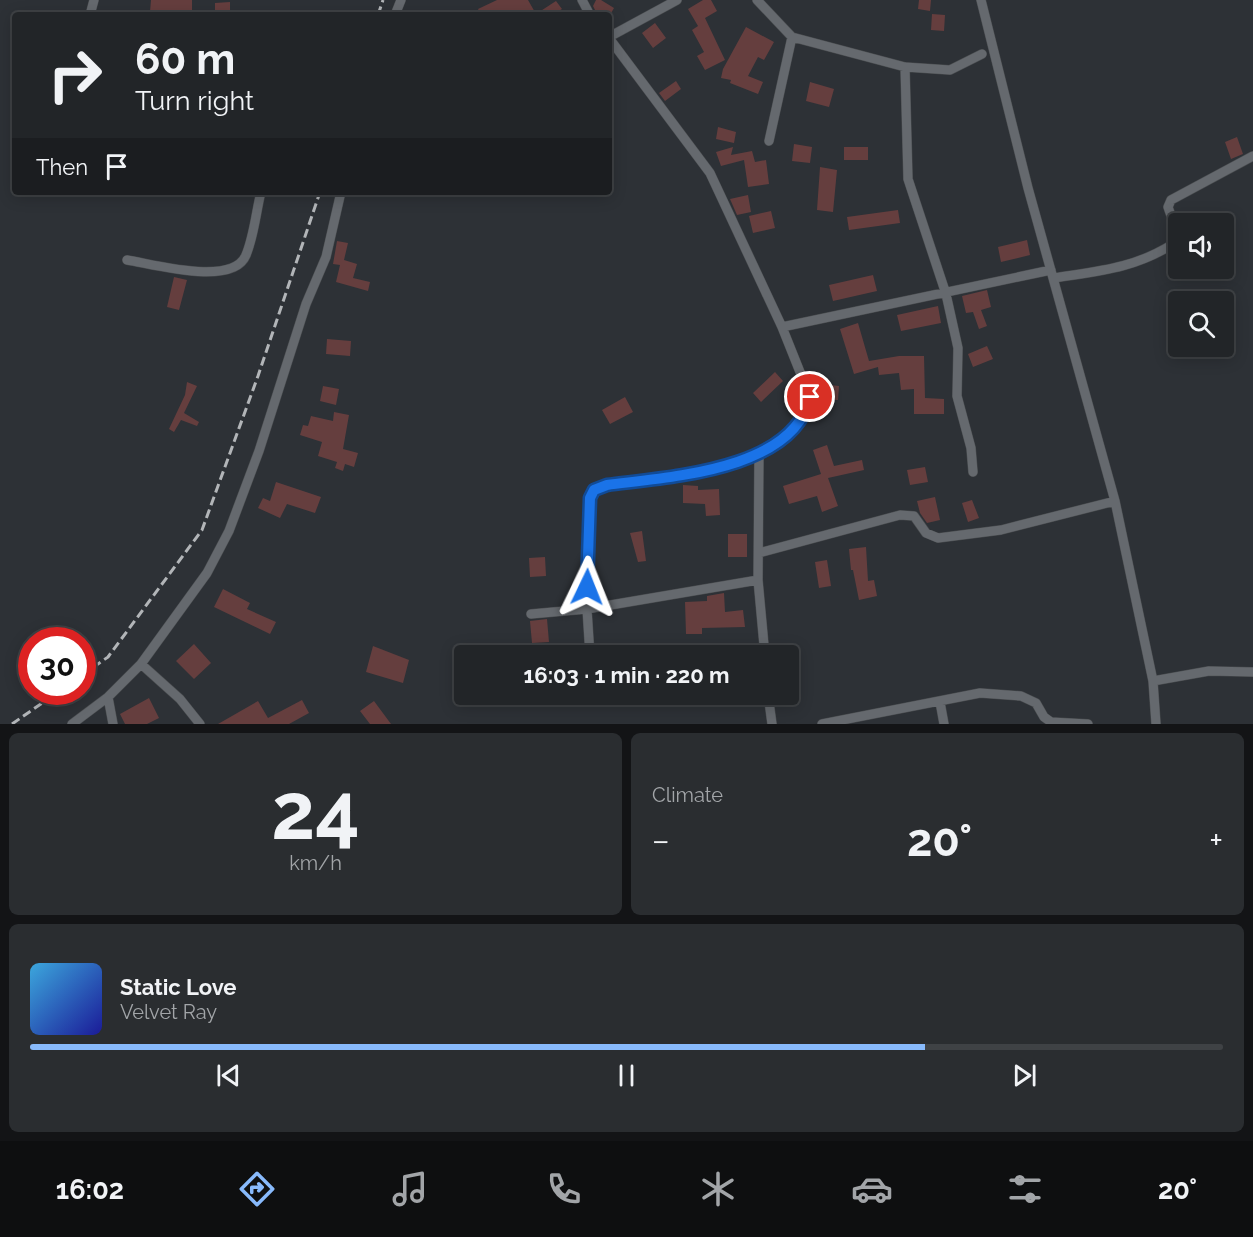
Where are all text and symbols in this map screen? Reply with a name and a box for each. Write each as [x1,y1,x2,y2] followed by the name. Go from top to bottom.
[135,35,235,84] text: 60 m
[36,36,114,114] icon: right
[135,85,254,116] text: Turn right
[100,150,133,183] icon: arrive
[36,154,88,180] text: Then
[1168,213,1234,357] map controls
[1168,213,1234,279] button: sound
[1168,291,1234,357] button: search
[784,371,835,422] pin
[793,380,826,413] icon: arrive
[555,555,619,619] position arrow
[18,627,96,705] speed limit sign: 30
[523,662,730,688] text: 16:03 · 1 min · 220 m
[271,766,360,857] text: 24
[652,783,723,807] text: Climate
[907,814,972,867] text: 20°
[652,821,670,860] text: −
[1209,821,1223,860] text: +
[289,851,342,875] text: km/h
[120,974,237,1000] text: Static Love
[120,1000,217,1024] text: Velvet Ray
[212,1059,245,1092] icon: previous
[610,1059,643,1092] icon: pause
[1008,1059,1041,1092] icon: next
[236,1168,278,1210] icon: directions
[389,1168,431,1210] icon: music
[543,1168,585,1210] icon: phone
[697,1168,739,1210] icon: climate
[851,1168,893,1210] icon: car
[1004,1168,1046,1210] icon: filters
[56,1174,124,1205] text: 16:02
[1158,1174,1197,1205] text: 20°

